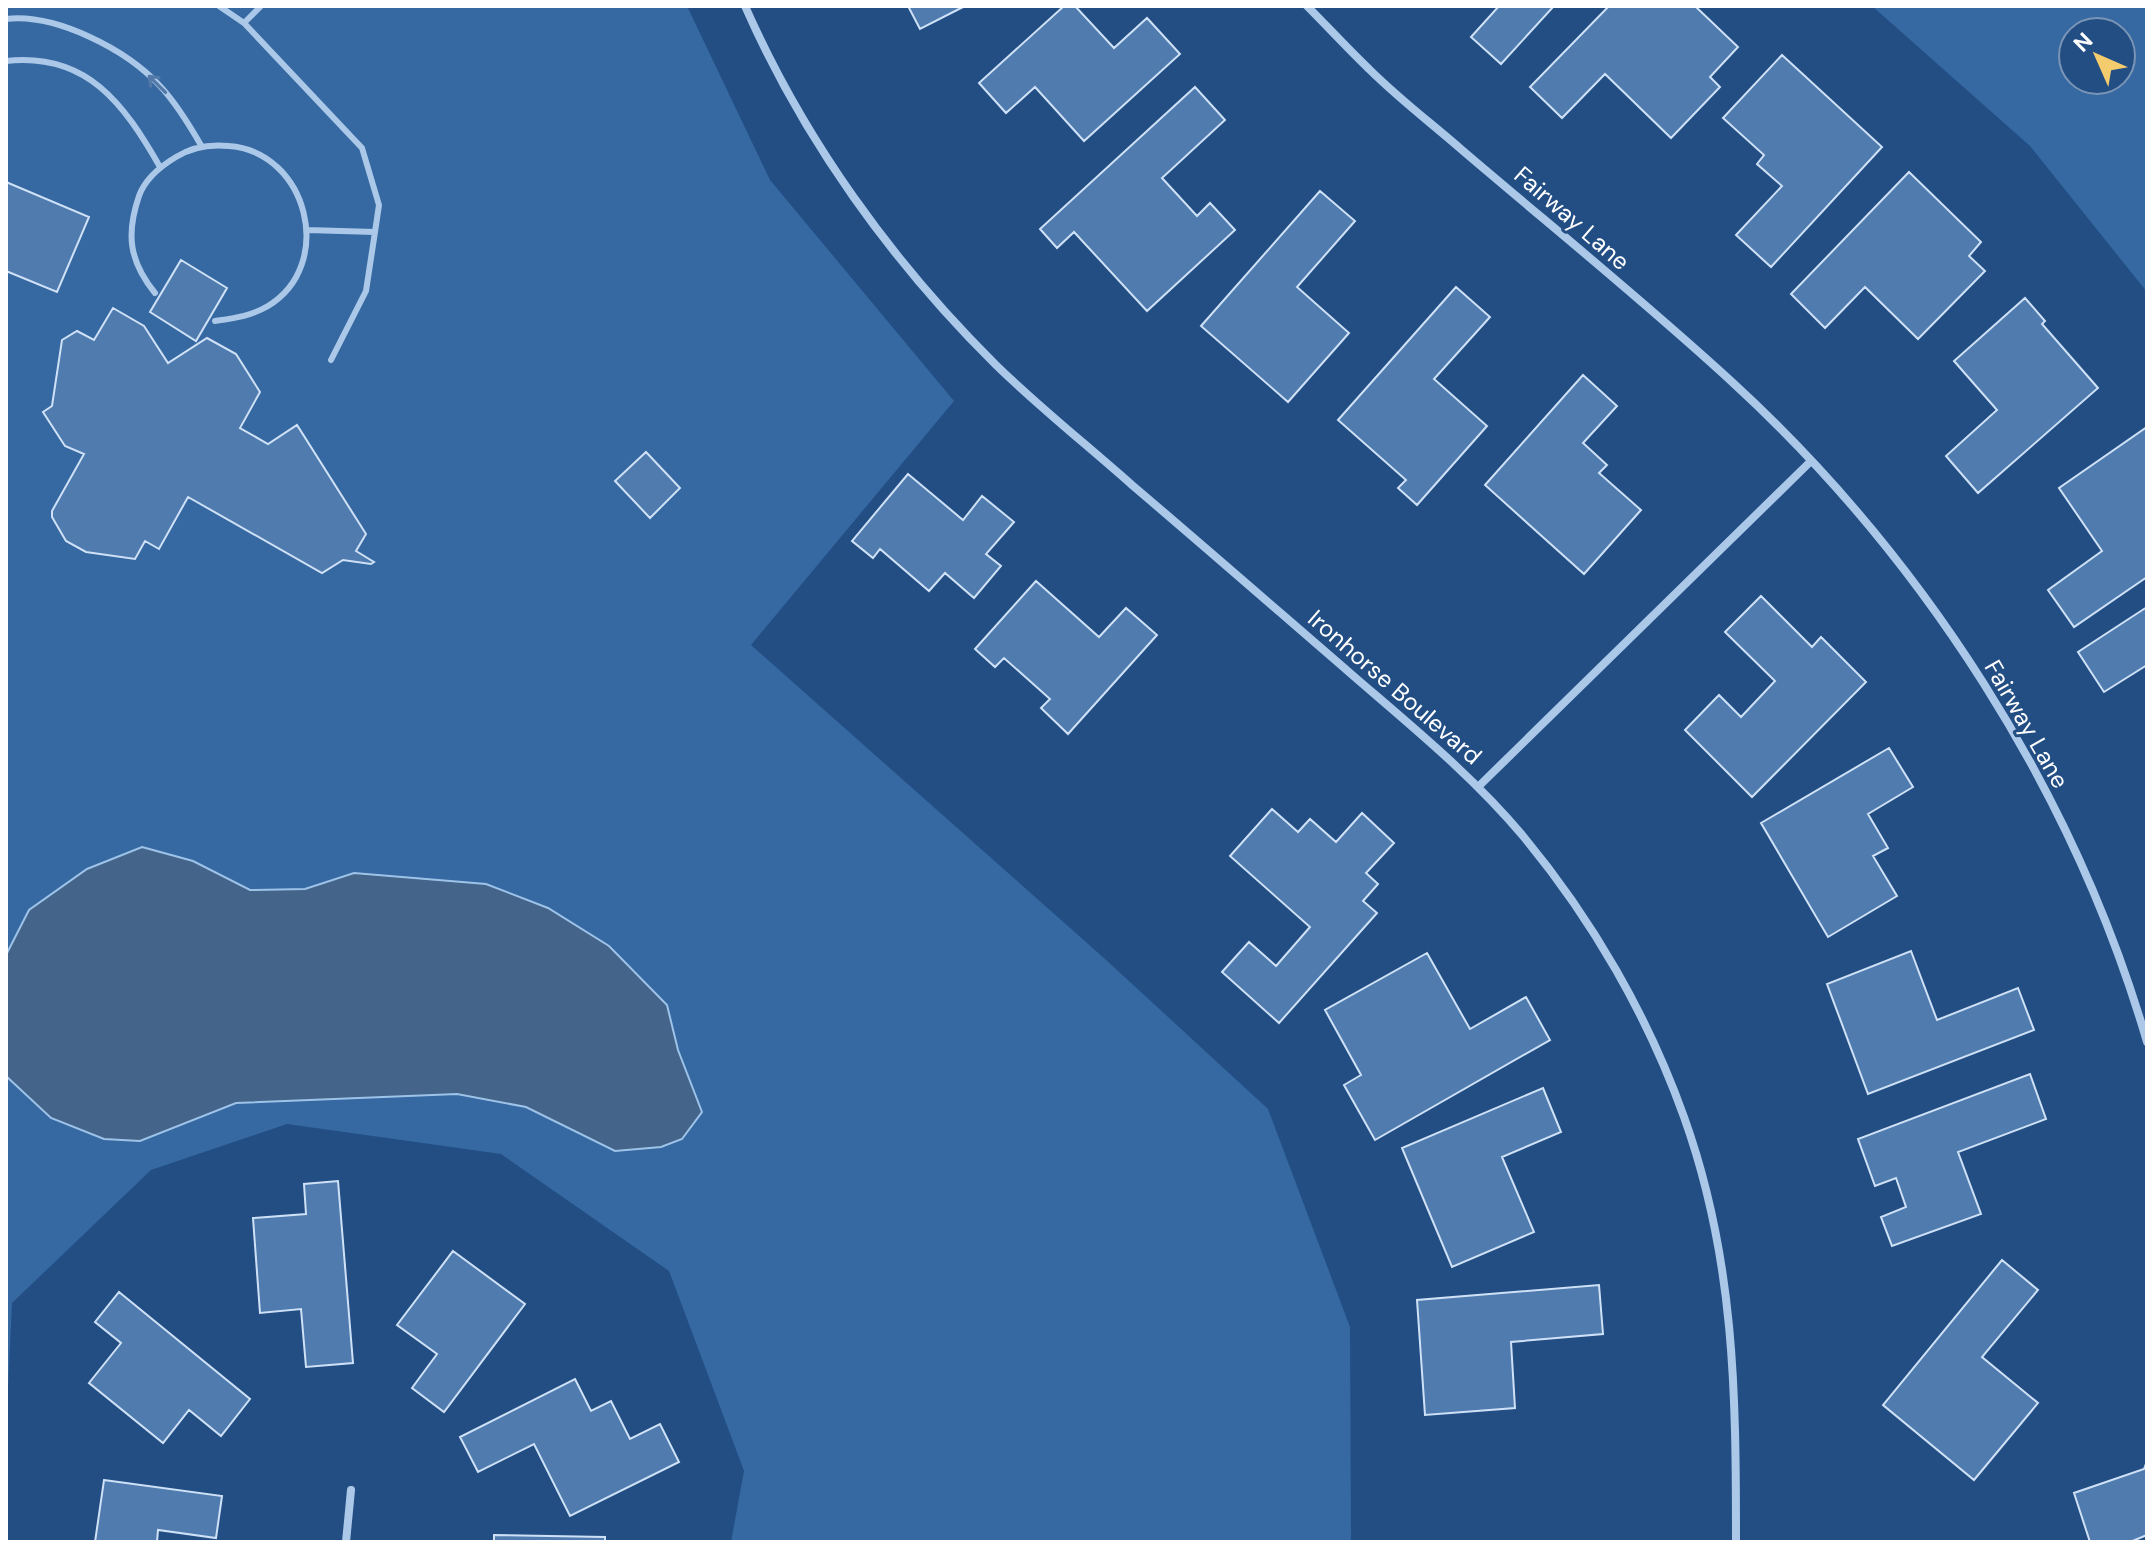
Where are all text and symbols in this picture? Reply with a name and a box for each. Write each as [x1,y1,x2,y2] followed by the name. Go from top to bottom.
[2057,16,2137,96] north arrow
[2067,26,2099,58] text: N
[148,75,167,94] one-way arrow
[1508,159,1636,277] street label: Fairway Lane
[1302,603,1488,771] street label: Ironhorse Boulevard
[1978,654,2076,794] street label: Fairway Lane

